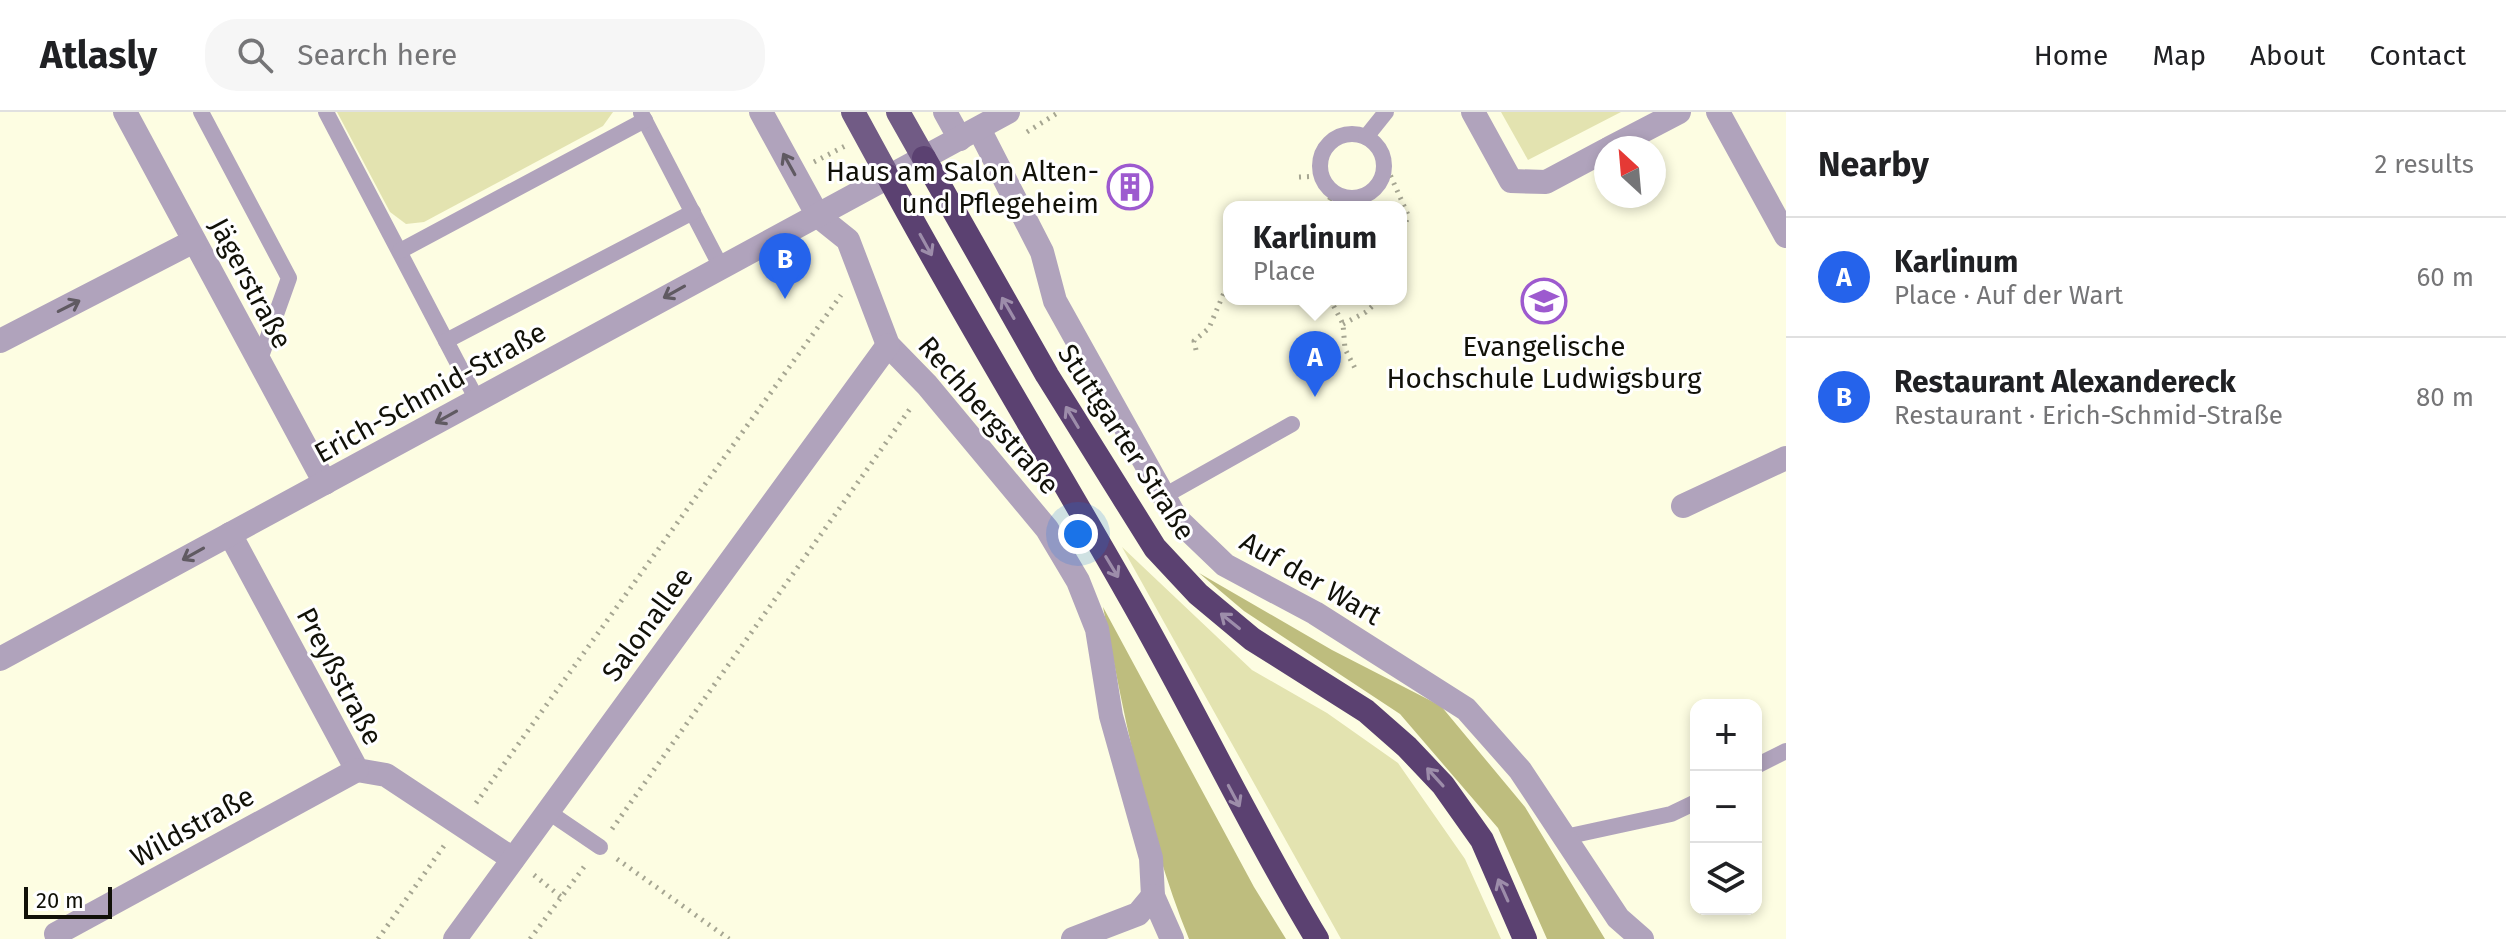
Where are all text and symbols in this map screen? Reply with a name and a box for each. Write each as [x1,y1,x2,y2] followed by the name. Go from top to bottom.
[205,19,765,91] search box
[40,32,157,78] text: Atlasly
[233,33,277,77] icon: search
[297,37,457,73] text: Search here
[2034,39,2108,72] text: Home
[2152,39,2206,72] text: Map
[2250,39,2325,72] text: About
[2369,39,2466,72] text: Contact
[1594,136,1666,208] north arrow
[1818,144,1929,185] text: Nearby
[2374,149,2474,180] text: 2 results
[781,153,797,176] one-way arrow
[826,155,1099,220] place label: Haus am Salon Alten- und Pflegeheim
[1106,163,1154,211] building icon: Haus am Salon Alten- und Pflegeheim
[1223,201,1407,305] popup
[202,212,299,354] street label: Jägerstraße
[1253,220,1377,256] text: Karlinum
[759,233,811,299] pin: B
[918,233,934,256] one-way arrow
[1894,244,2018,280] text: Karlinum
[1253,256,1315,287] text: Place
[1836,262,1852,293] text: A
[2416,262,2474,293] text: 60 m
[1520,277,1568,325] school or university icon: Evangelische Hochschule Ludwigsburg
[1894,280,2123,311] text: Place · Auf der Wart
[663,285,687,301] one-way arrow
[57,297,81,313] one-way arrow
[1000,297,1016,320] one-way arrow
[309,315,552,470] street label: Erich-Schmid-Straße
[911,330,1066,501] street label: Rechbergstraße
[1387,330,1702,395] place label: Evangelische Hochschule Ludwigsburg
[1289,331,1341,397] pin: A
[1051,338,1202,546] street label: Stuttgarter Straße
[1894,364,2236,400] text: Restaurant Alexandereck
[1836,382,1852,413] text: B
[2416,382,2474,413] text: 80 m
[1894,400,2283,431] text: Restaurant · Erich-Schmid-Straße
[1064,406,1080,429] one-way arrow
[435,409,458,425] one-way arrow
[1058,514,1098,554] your location
[1234,525,1388,633] street label: Auf der Wart
[182,546,205,562] one-way arrow
[1104,555,1120,578] one-way arrow
[595,561,700,688] street label: Salonallee
[289,602,390,751] street label: Preyßstraße
[1220,612,1240,630] one-way arrow
[1690,699,1762,915] map controls
[1690,699,1762,771] button: +
[1427,768,1445,788] one-way arrow
[1690,771,1762,843] button: −
[125,779,260,874] street label: Wildstraße
[1227,784,1243,808] one-way arrow
[1690,843,1762,915] button: layers
[1495,878,1510,902] one-way arrow
[24,883,112,919] scale bar
[36,887,84,914] text: 20 m

